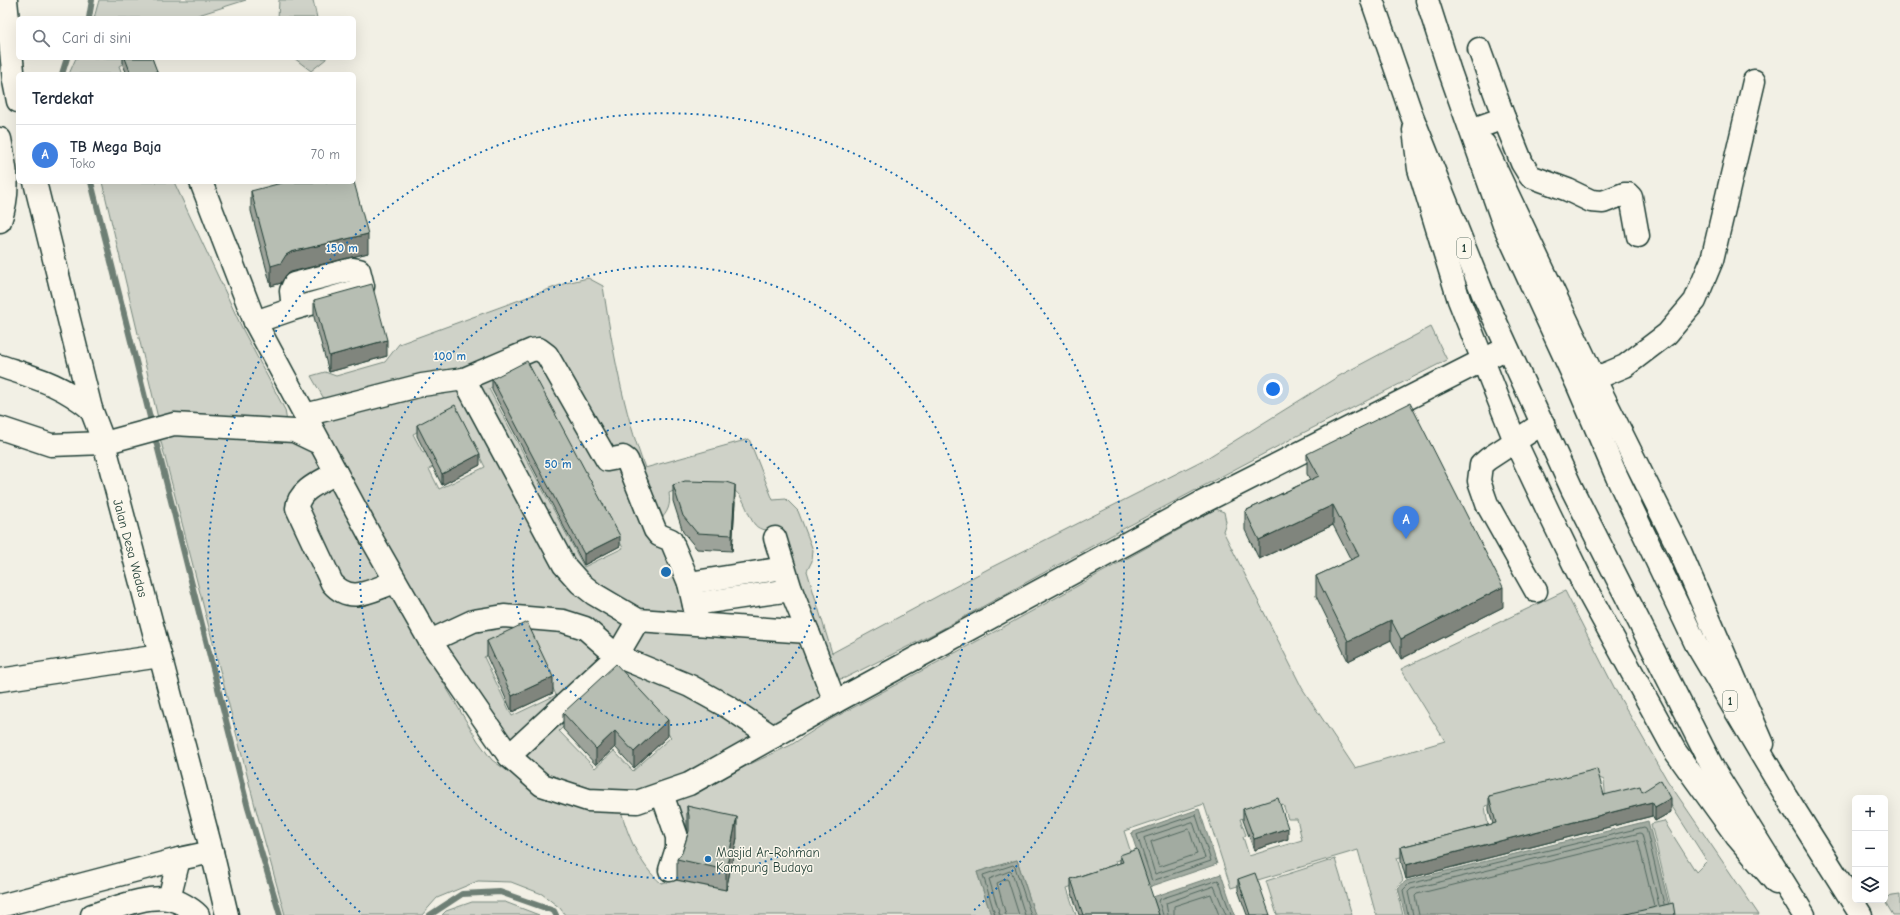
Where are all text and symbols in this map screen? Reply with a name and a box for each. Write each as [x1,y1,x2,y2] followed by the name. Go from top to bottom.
[16,16,356,60] search box
[30,27,52,49] icon: search
[62,29,131,47] text: Cari di sini
[32,89,94,108] text: Terdekat
[70,138,161,156] text: TB Mega Baja
[41,147,49,162] text: A
[311,147,340,162] text: 70 m
[70,156,95,171] text: Toko
[1457,238,1471,258] road number: 1
[326,241,358,255] text: 150 m
[434,349,466,363] text: 100 m
[1263,379,1283,399] your location
[544,457,572,471] text: 50 m
[110,497,151,599] street label: Jalan Desa Wadas
[1393,506,1419,539] pin: A
[659,565,673,579] centre of rings
[1723,691,1737,711] road number: 1
[1852,795,1888,903] map controls
[1852,795,1888,831] button: +
[1852,831,1888,867] button: −
[716,845,820,875] place label: Masjid Ar-Rohman Kampung Budaya
[703,854,713,864] marker: Masjid Ar-Rohman Kampung Budaya
[1852,867,1888,903] button: layers

